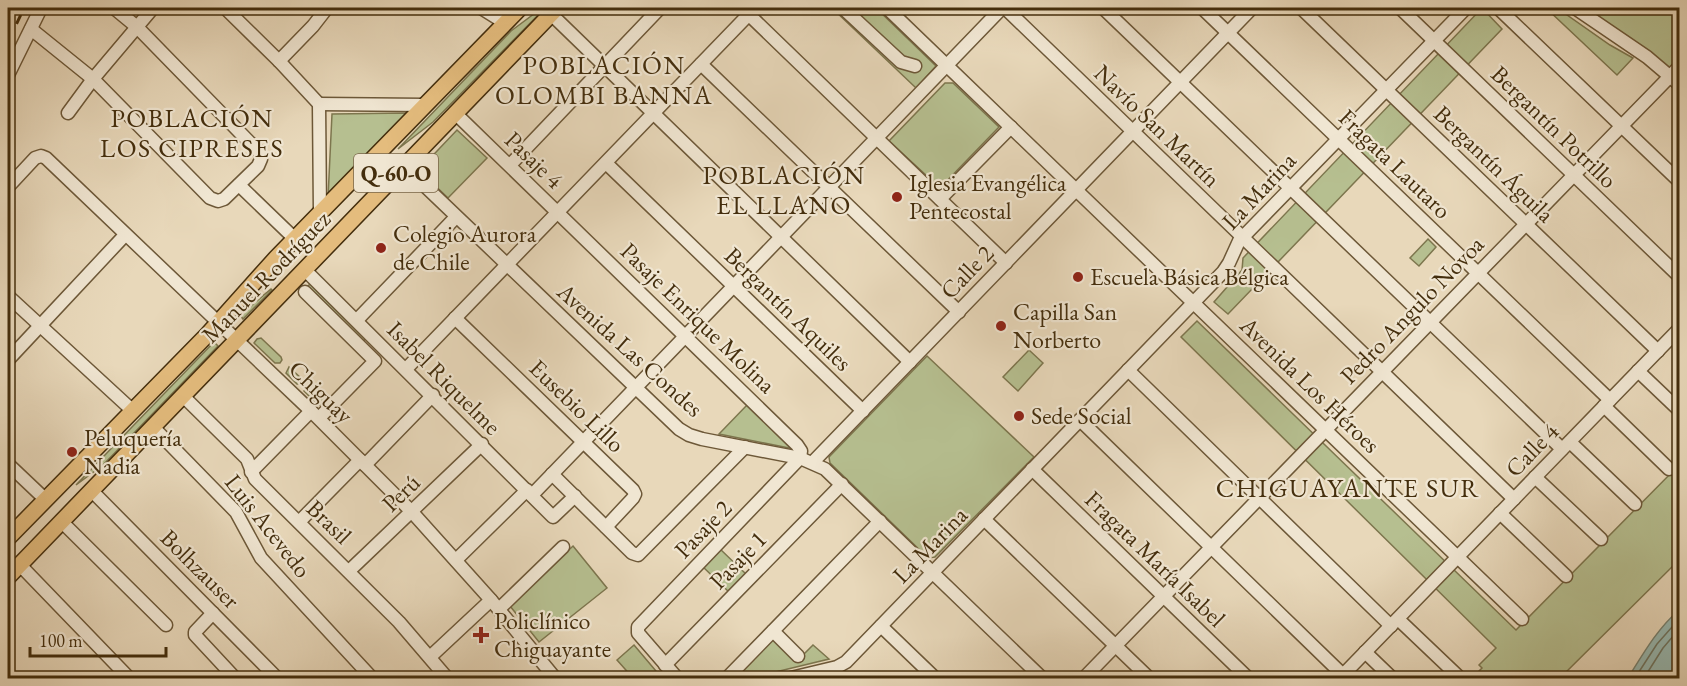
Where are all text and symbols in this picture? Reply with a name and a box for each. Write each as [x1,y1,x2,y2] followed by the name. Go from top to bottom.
[495,48,713,112] district label: POBLACIÓN OLOMBI BANNA
[1088,57,1227,194] street label: Navío San Martín
[1485,59,1624,195] street label: Bergantín Potrillo
[1427,98,1562,229] street label: Bergantín Águila
[100,101,284,165] district label: POBLACIÓN LOS CIPRESES
[1332,102,1458,225] street label: Fragata Lautaro
[498,124,571,195] street label: Pasaje 4
[1215,145,1303,236] street label: La Marina
[354,154,438,192] road number: Q-60-O
[702,158,866,222] district label: POBLACIÓN EL LLANO
[909,167,1067,226] place label: Iglesia Evangélica Pentecostal
[890,190,904,204] marker: Iglesia Evangélica Pentecostal
[195,204,337,349] street label: Manuel Rodríguez
[393,218,537,277] place label: Colegio Aurora de Chile
[1333,229,1491,390] street label: Pedro Angulo Novoa
[614,236,783,400] street label: Pasaje Enrique Molina
[933,238,1000,305] street label: Calle 2
[718,240,859,377] street label: Bergantín Aquiles
[374,241,388,255] marker: Colegio Aurora de Chile
[1090,261,1289,292] place label: Escuela Básica Bélgica
[1071,270,1085,284] marker: Escuela Básica Bélgica
[550,275,710,423] street label: Avenida Las Condes
[1013,296,1118,355] place label: Capilla San Norberto
[1233,309,1387,460] street label: Avenida Los Héroes
[381,314,508,441] street label: Isabel Riquelme
[994,319,1008,333] marker: Capilla San Norberto
[523,352,632,459] street label: Eusebio Lillo
[282,353,361,430] street label: Chiguay
[1031,400,1132,431] place label: Sede Social
[1012,409,1026,423] marker: Sede Social
[1498,416,1565,483] street label: Calle 4
[84,422,182,481] place label: Peluquería Nadia
[65,445,79,459] marker: Peluquería Nadia
[375,467,427,518] street label: Perú
[218,468,319,584] street label: Luis Acevedo
[1216,471,1480,505] district label: CHIGUAYANTE SUR
[1078,484,1232,634] street label: Fragata María Isabel
[667,492,738,565] street label: Pasaje 2
[300,493,359,551] street label: Brasil
[885,499,974,590] street label: La Marina
[154,522,247,615] street label: Bolhzauser
[702,524,773,596] street label: Pasaje 1
[494,605,611,664] place label: Policlínico Chiguayante
[30,620,166,658] scale bar
[472,626,490,644] marker: Policlínico Chiguayante
[39,629,83,652] text: 100 m

